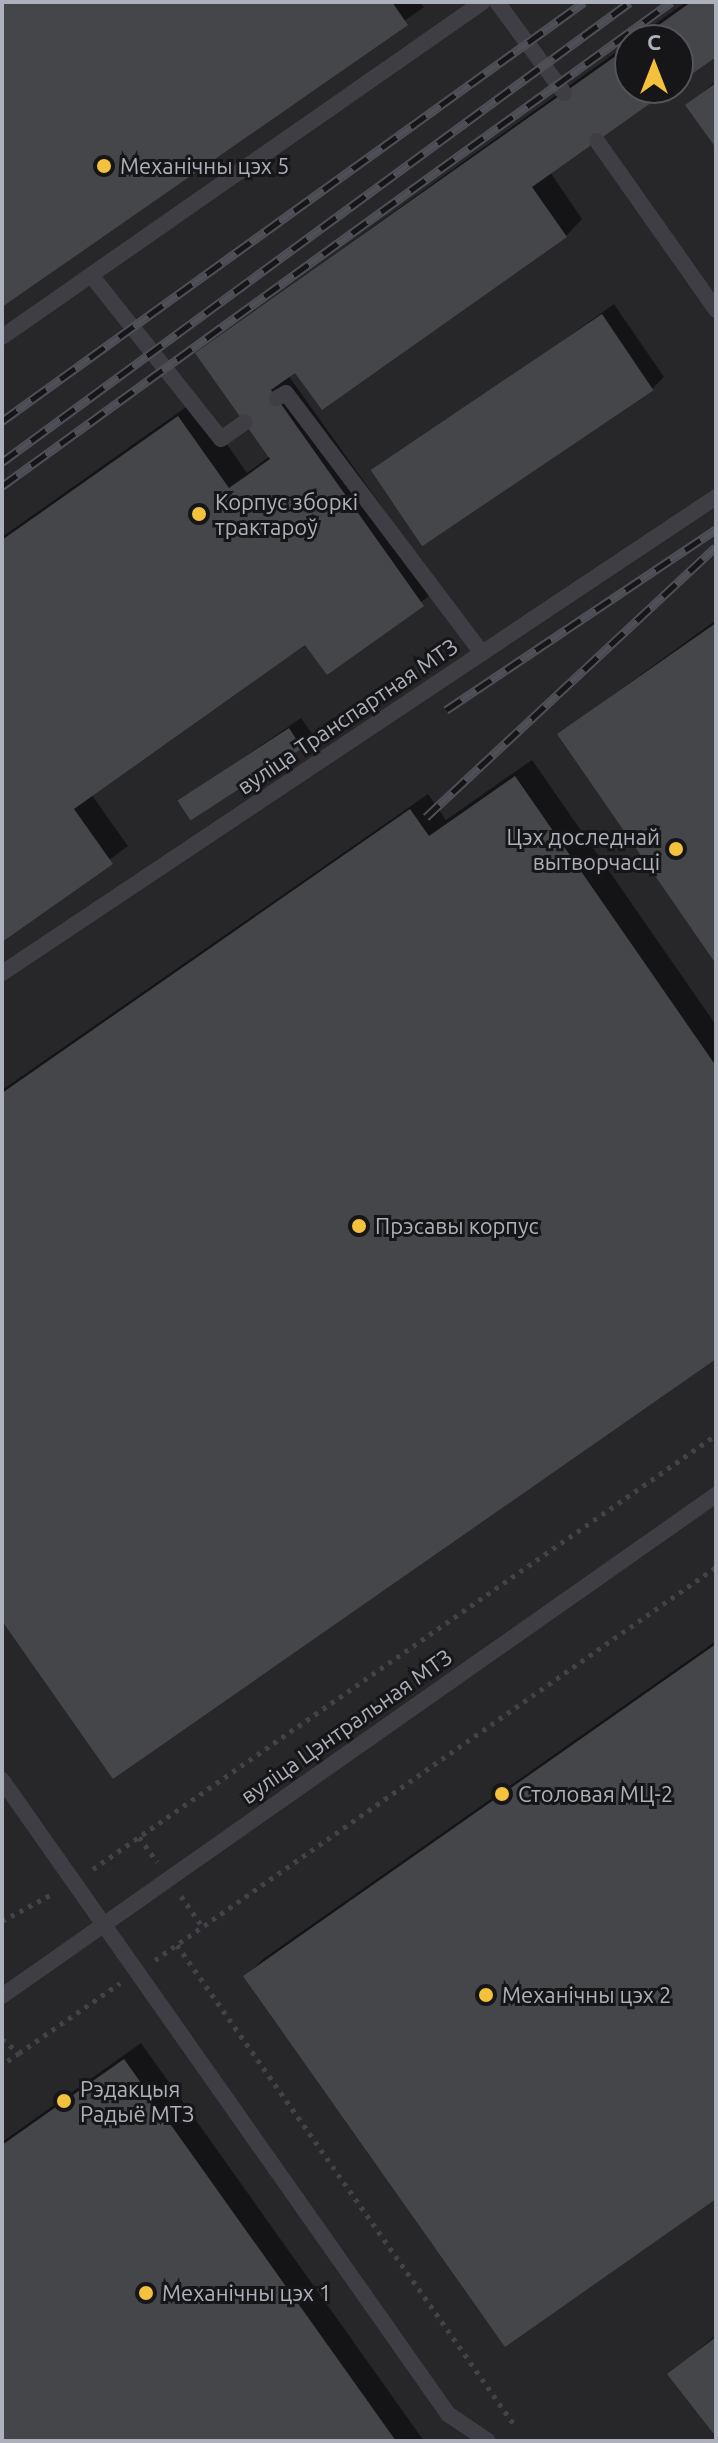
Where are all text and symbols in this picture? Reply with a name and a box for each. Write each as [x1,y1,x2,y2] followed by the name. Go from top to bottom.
[614,24,694,104] north arrow
[647,29,661,54] text: С
[120,153,289,179] place label: Механічны цэх 5
[95,157,113,175] marker: Механічны цэх 5
[215,488,358,540] place label: Корпус зборкі трактароў
[190,505,208,523] marker: Корпус зборкі трактароў
[232,632,462,800] street label: вуліца Транспартная МТЗ
[507,823,660,874] place label: Цэх доследнай вытворчасці
[667,840,685,858] marker: Цэх доследнай вытворчасці
[375,1213,539,1239] place label: Прэсавы корпус
[350,1217,368,1235] marker: Прэсавы корпус
[235,1643,457,1809] street label: вуліца Цэнтральная МТЗ
[518,1781,673,1807] place label: Столовая МЦ-2
[493,1785,511,1803] marker: Столовая МЦ-2
[502,1982,671,2008] place label: Механічны цэх 2
[477,1986,495,2004] marker: Механічны цэх 2
[80,2075,194,2126] place label: Рэдакцыя Радыё МТЗ
[55,2092,73,2110] marker: Рэдакцыя Радыё МТЗ
[162,2280,331,2306] place label: Механічны цэх 1
[137,2284,155,2302] marker: Механічны цэх 1

